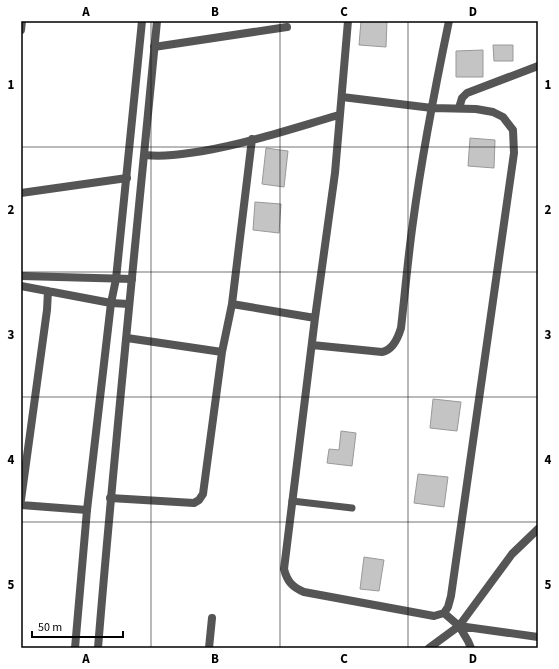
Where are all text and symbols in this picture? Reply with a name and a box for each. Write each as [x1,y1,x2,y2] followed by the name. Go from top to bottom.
[81,3,90,21] text: A
[211,3,219,21] text: B
[340,3,348,21] text: C
[469,3,477,21] text: D
[8,76,15,94] text: 1
[545,76,552,94] text: 1
[8,201,15,219] text: 2
[545,201,552,219] text: 2
[8,326,15,344] text: 3
[545,326,552,344] text: 3
[8,451,15,469] text: 4
[545,451,552,469] text: 4
[8,576,15,594] text: 5
[545,576,552,594] text: 5
[32,613,123,639] scale bar
[38,619,62,636] text: 50 m
[81,650,90,668] text: A
[211,650,219,668] text: B
[340,650,348,668] text: C
[469,650,477,668] text: D

